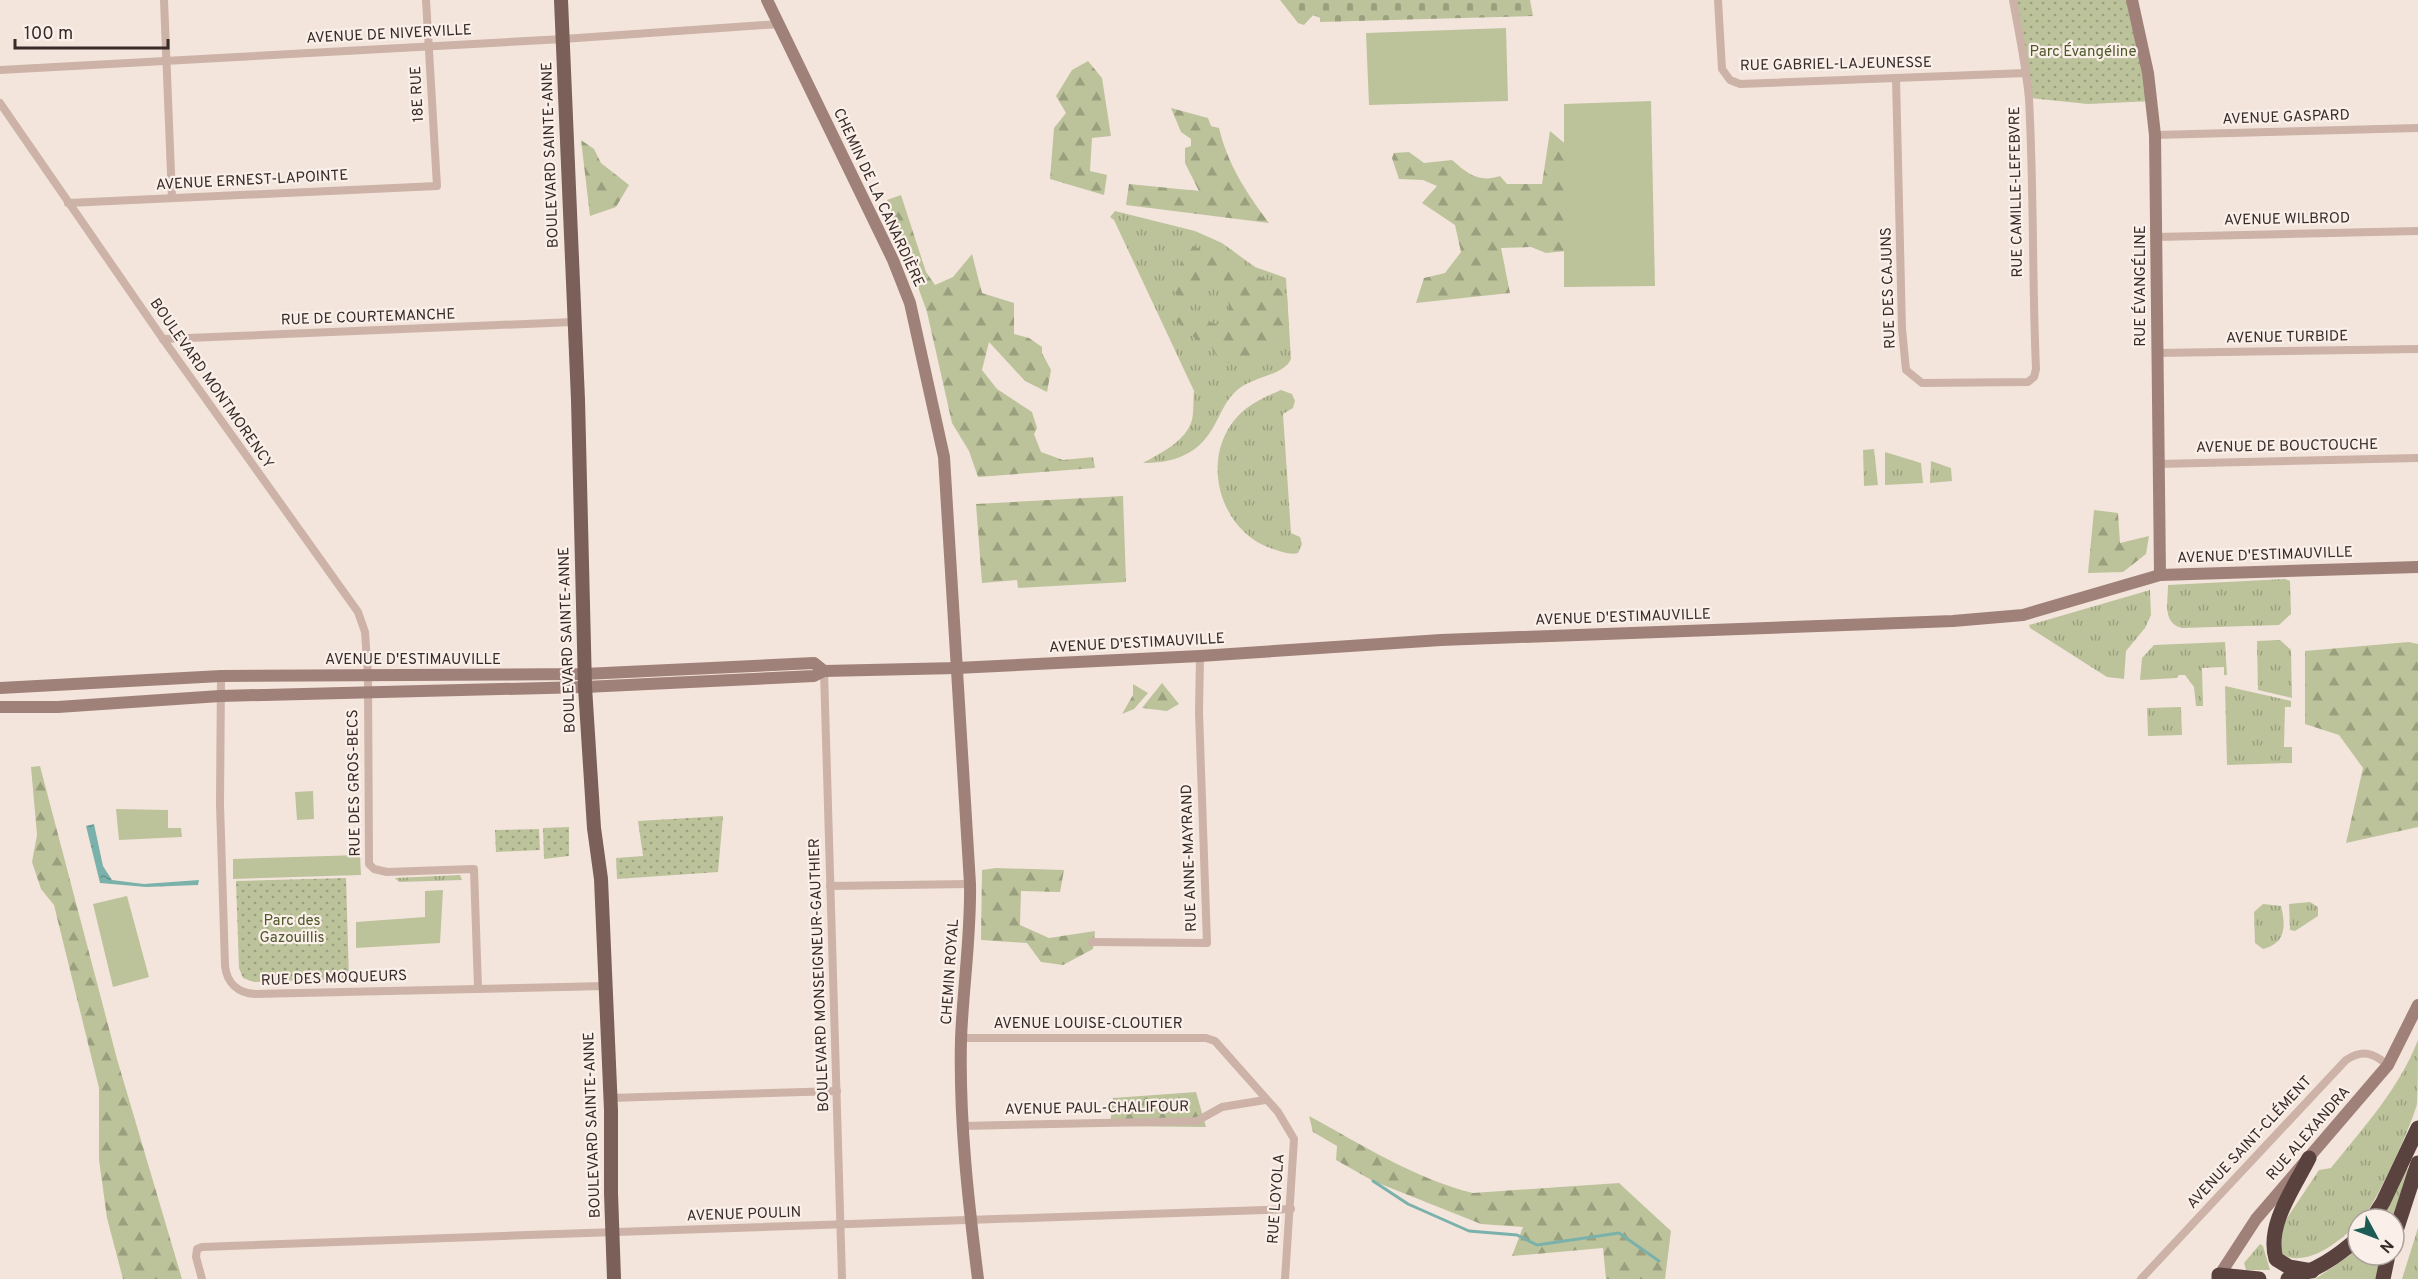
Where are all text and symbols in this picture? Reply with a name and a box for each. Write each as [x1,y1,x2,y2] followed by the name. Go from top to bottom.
[15,12,168,50] scale bar
[306,21,472,49] street label: AVENUE DE NIVERVILLE
[24,23,73,46] text: 100 m
[2030,42,2136,62] park label: Parc Évangéline
[1740,54,1932,76] street label: RUE GABRIEL-LAJEUNESSE
[538,61,564,249] street label: BOULEVARD SAINTE-ANNE
[407,65,429,123] street label: 18E RUE
[828,105,929,291] street label: CHEMIN DE LA CANARDIÈRE
[2006,106,2028,278] street label: RUE CAMILLE-LEFEBVRE
[2222,106,2350,130] street label: AVENUE GASPARD
[155,166,349,196] street label: AVENUE ERNEST-LAPOINTE
[2224,209,2350,231] street label: AVENUE WILBROD
[2131,225,2151,347] street label: RUE ÉVANGÉLINE
[1877,227,1901,349] street label: RUE DES CAJUNS
[145,295,277,473] street label: BOULEVARD MONTMORENCY
[280,305,456,331] street label: RUE DE COURTEMANCHE
[2226,327,2348,349] street label: AVENUE TURBIDE
[2196,436,2378,458] street label: AVENUE DE BOUCTOUCHE
[2177,543,2353,569] street label: AVENUE D'ESTIMAUVILLE
[555,546,581,734] street label: BOULEVARD SAINTE-ANNE
[1535,605,1711,631] street label: AVENUE D'ESTIMAUVILLE
[1049,630,1225,658] street label: AVENUE D'ESTIMAUVILLE
[325,651,501,670] street label: AVENUE D'ESTIMAUVILLE
[344,709,366,857] street label: RUE DES GROS-BECS
[1178,784,1202,932] street label: RUE ANNE-MAYRAND
[806,838,834,1112] street label: BOULEVARD MONSEIGNEUR-GAUTHIER
[260,912,324,948] park label: Parc des Gazouillis
[938,918,964,1026] street label: CHEMIN ROYAL
[261,967,407,991] street label: RUE DES MOQUEURS
[993,1015,1183,1034] street label: AVENUE LOUISE-CLOUTIER
[580,1031,606,1219] street label: BOULEVARD SAINTE-ANNE
[2183,1072,2317,1213] street label: AVENUE SAINT-CLÉMENT
[2263,1083,2355,1185] street label: RUE ALEXANDRA
[1005,1098,1189,1120] street label: AVENUE PAUL-CHALIFOUR
[1264,1153,1290,1245] street label: RUE LOYOLA
[686,1204,802,1226] street label: AVENUE POULIN
[2346,1207,2406,1267] north arrow
[2374,1235,2397,1256] text: N

